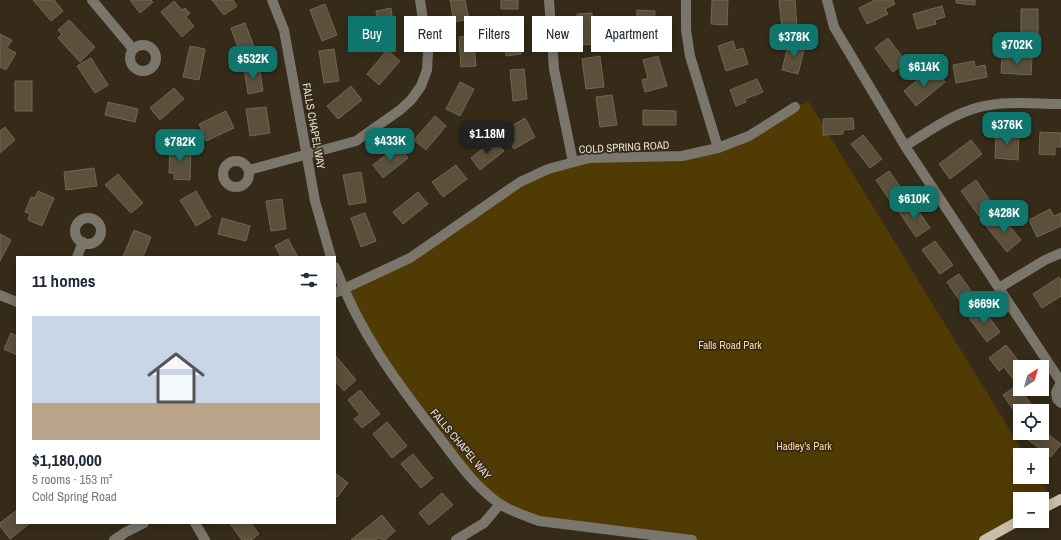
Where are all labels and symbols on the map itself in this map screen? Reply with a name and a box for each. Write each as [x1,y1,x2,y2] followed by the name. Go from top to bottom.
[766,24,822,58] pin: $378K
[989,32,1045,66] pin: $702K
[225,46,281,80] pin: $532K
[896,54,952,88] pin: $614K
[300,82,328,170] street label: FALLS CHAPEL WAY
[979,112,1035,146] pin: $376K
[454,121,520,155] pin: $1.18M
[362,128,418,162] pin: $433K
[152,129,208,163] pin: $782K
[578,138,670,156] street label: COLD SPRING ROAD
[886,186,942,220] pin: $610K
[976,200,1032,234] pin: $428K
[956,291,1012,325] pin: $669K
[698,338,762,352] park label: Falls Road Park
[1013,360,1049,396] north arrow
[428,406,494,482] street label: FALLS CHAPEL WAY
[776,439,832,453] park label: Hadley's Park

